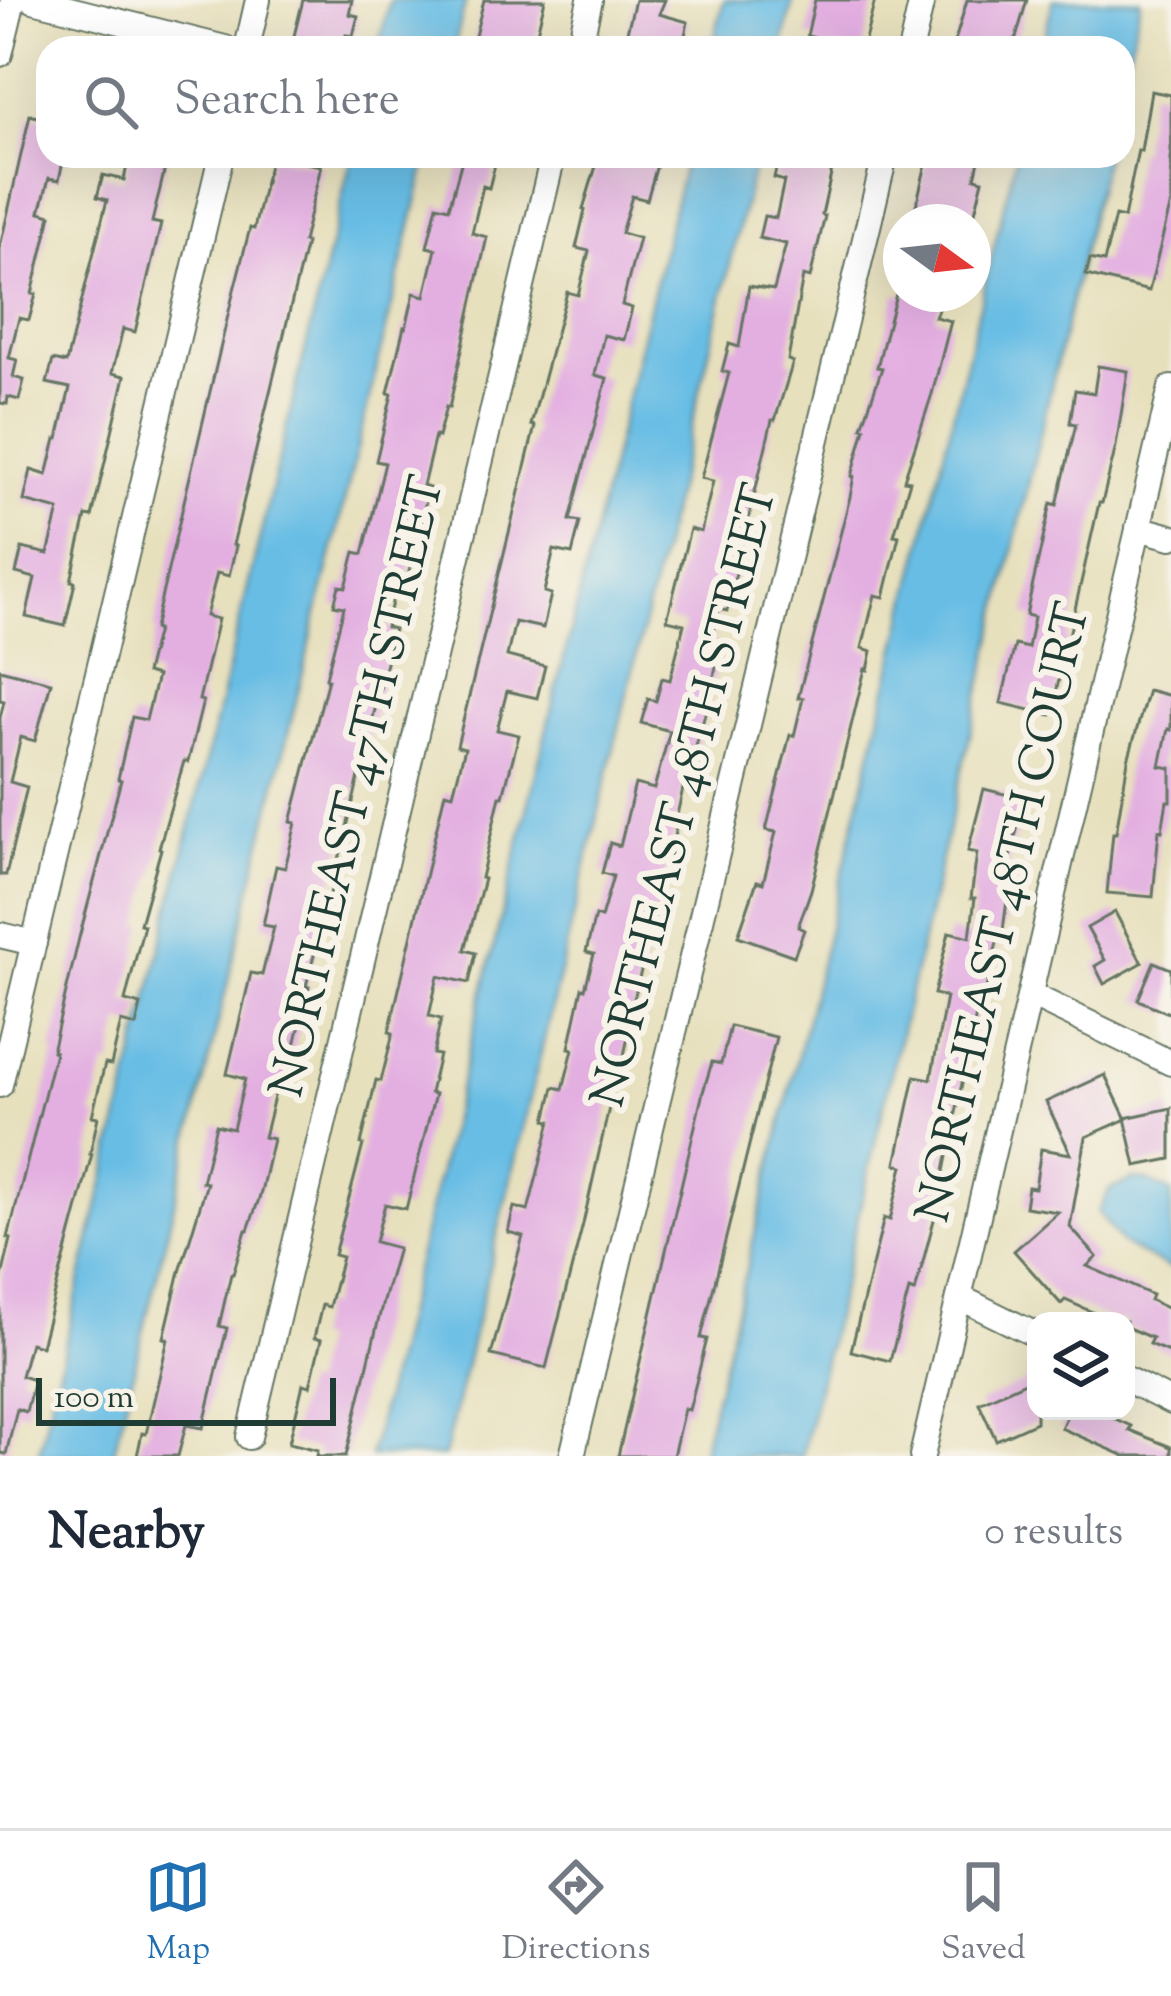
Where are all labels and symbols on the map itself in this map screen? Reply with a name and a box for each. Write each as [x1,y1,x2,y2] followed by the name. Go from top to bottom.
[883,204,991,312] north arrow
[255,470,465,1104] street label: NORTHEAST 47TH STREET
[576,477,798,1115] street label: NORTHEAST 48TH STREET
[901,596,1111,1230] street label: NORTHEAST 48TH COURT
[36,1372,336,1425] scale bar

